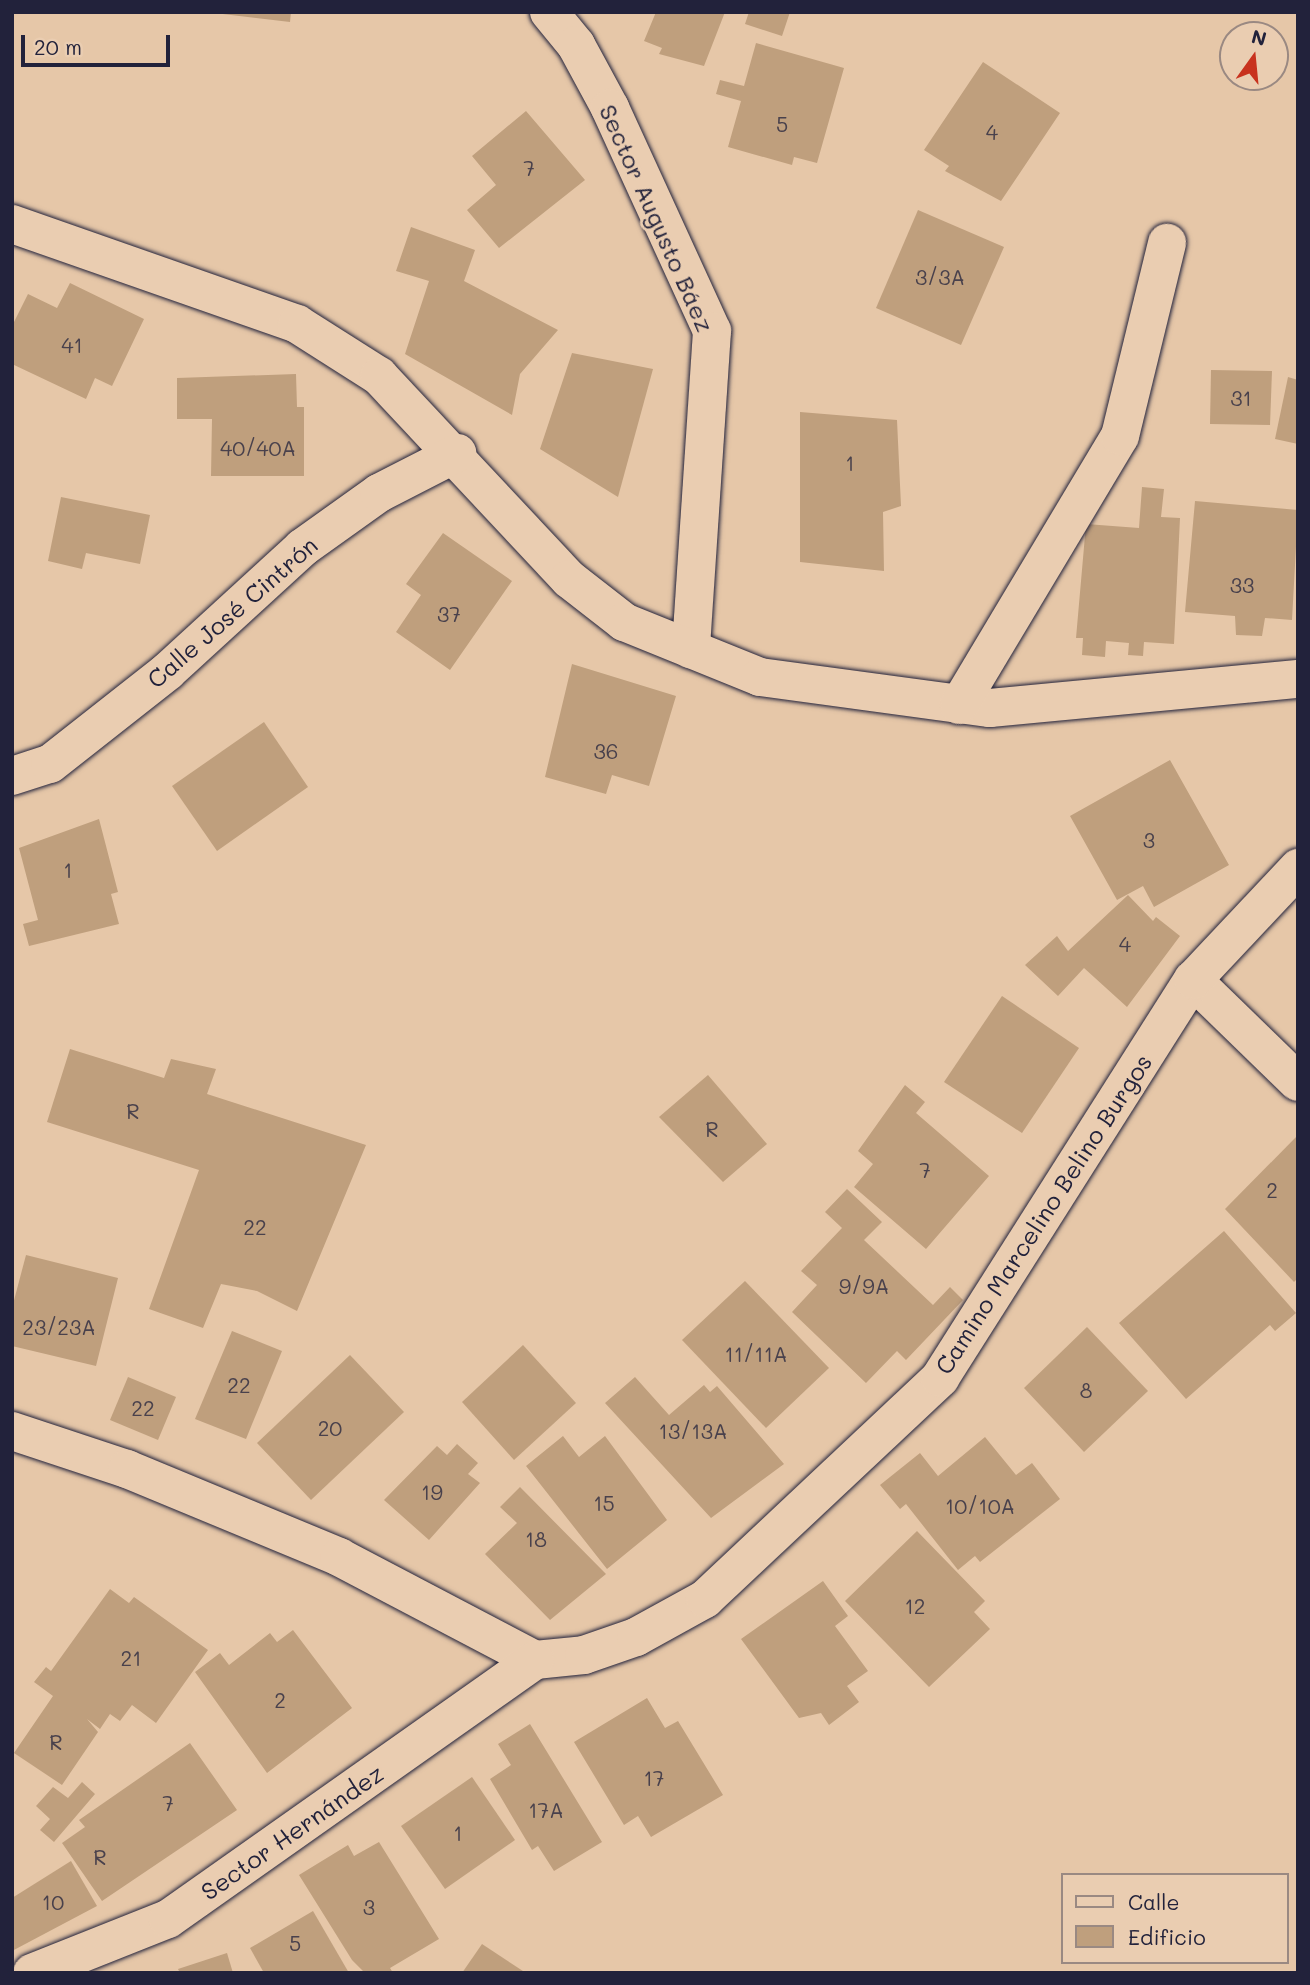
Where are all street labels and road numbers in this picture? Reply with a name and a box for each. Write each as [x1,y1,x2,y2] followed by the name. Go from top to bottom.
[594,100,720,336] street label: Sector Augusto Báez
[141,530,323,694] street label: Calle José Cintrón
[929,1049,1157,1379] street label: Camino Marcelino Belino Burgos
[195,1758,389,1906] street label: Sector Hernández

